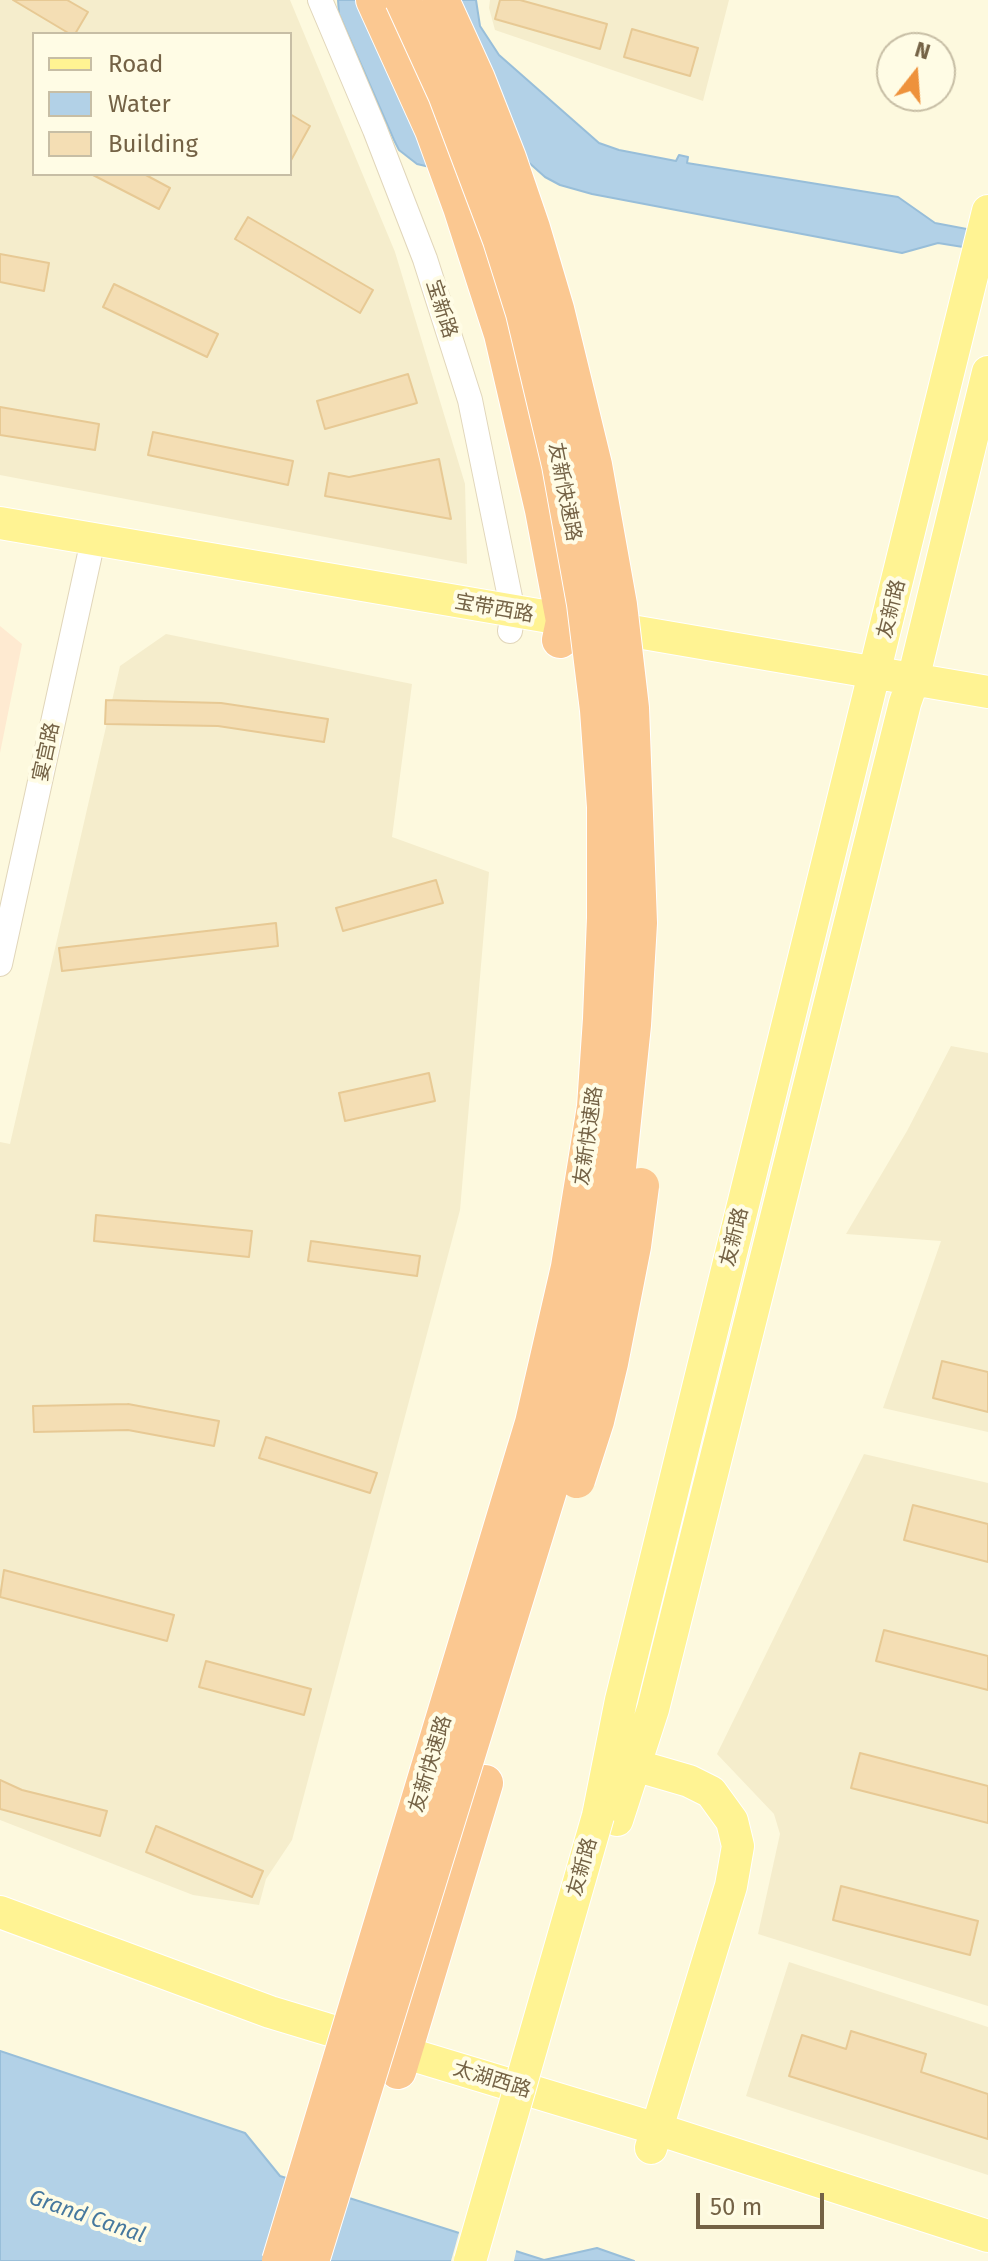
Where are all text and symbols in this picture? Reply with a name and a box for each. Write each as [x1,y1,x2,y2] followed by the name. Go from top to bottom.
[32,32,292,176] legend
[876,32,956,112] north arrow
[912,35,934,66] text: N
[108,50,163,78] text: Road
[108,90,171,118] text: Water
[108,130,198,158] text: Building
[420,277,462,341] street label: 宝新路
[543,441,585,543] street label: 友新快速路
[873,577,911,641] street label: 友新路
[453,590,535,628] street label: 宝带西路
[29,720,65,784] street label: 宴宫路
[570,1085,608,1187] street label: 友新快速路
[716,1205,754,1269] street label: 友新路
[405,1713,457,1815] street label: 友新快速路
[563,1835,603,1899] street label: 友新路
[450,2057,534,2103] street label: 太湖西路
[700,2177,828,2227] scale bar
[25,2185,149,2249] water label: Grand Canal
[710,2193,762,2221] text: 50 m

